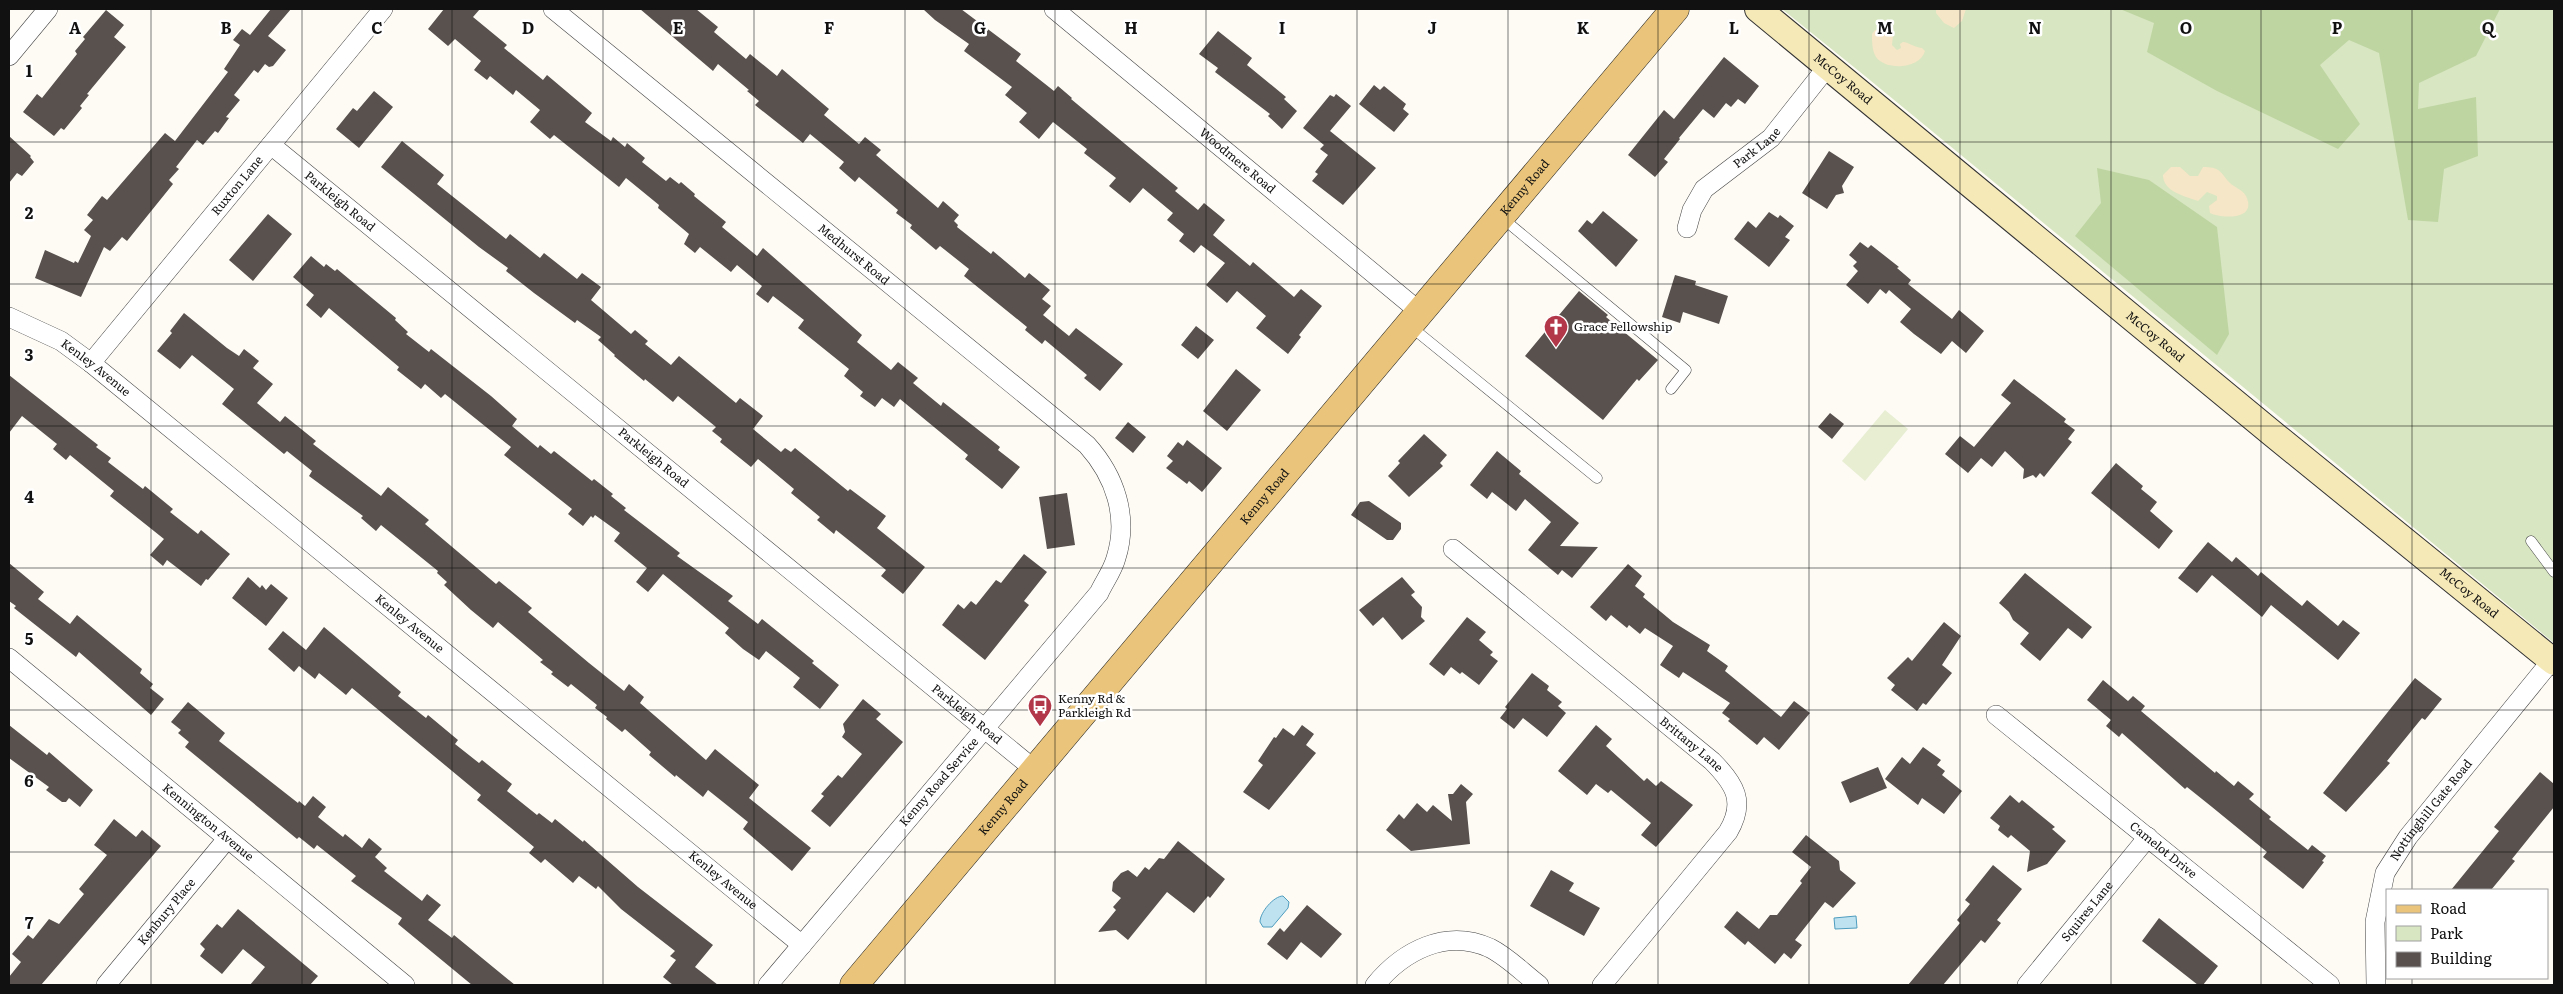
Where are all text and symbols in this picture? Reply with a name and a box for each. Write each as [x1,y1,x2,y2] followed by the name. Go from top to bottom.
[69,15,81,39] text: A
[220,15,232,39] text: B
[371,15,383,39] text: C
[522,15,534,39] text: D
[673,15,684,39] text: E
[824,15,834,39] text: F
[974,15,986,39] text: G
[1124,15,1138,39] text: H
[1279,15,1285,39] text: I
[1427,15,1437,39] text: J
[1577,15,1590,39] text: K
[1729,15,1739,39] text: L
[1877,15,1893,39] text: M
[2028,15,2042,39] text: N
[2180,15,2192,39] text: O
[2332,15,2343,39] text: P
[2482,15,2497,39] text: Q
[1810,49,1877,108] street label: McCoy Road
[26,58,33,82] text: 1
[1196,123,1281,197] street label: Woodmere Road
[1729,123,1784,172] street label: Park Lane
[207,151,267,219] street label: Ruxton Lane
[1495,154,1553,219] street label: Kenny Road
[301,166,380,235] street label: Parkleigh Road
[25,200,34,224] text: 2
[814,219,894,289] street label: Medhurst Road
[2123,306,2190,366] street label: McCoy Road
[1543,314,1569,348] church icon: Grace Fellowship
[1574,317,1672,335] place label: Grace Fellowship
[58,334,135,400] street label: Kenley Avenue
[25,342,34,366] text: 3
[615,423,694,492] street label: Parkleigh Road
[1235,464,1293,528] street label: Kenny Road
[24,484,34,508] text: 4
[2436,563,2503,622] street label: McCoy Road
[372,589,448,657] street label: Kenley Avenue
[25,626,34,650] text: 5
[928,679,1007,748] street label: Parkleigh Road
[1058,689,1132,721] place label: Kenny Rd & Parkleigh Rd
[1027,693,1053,727] bus stop icon: Kenny Rd & Parkleigh Rd
[1656,712,1728,775] street label: Brittany Lane
[894,733,982,830] street label: Kenny Road Service
[2385,754,2476,864] street label: Nottinghill Gate Road
[24,768,34,792] text: 6
[974,774,1032,839] street label: Kenny Road
[159,778,258,865] street label: Kennington Avenue
[2126,817,2201,882] street label: Camelot Drive
[685,846,762,913] street label: Kenley Avenue
[133,874,199,949] street label: Kenbury Place
[2056,877,2117,945] street label: Squires Lane
[2386,889,2548,979] legend
[2430,896,2466,919] text: Road
[25,910,34,934] text: 7
[2430,921,2464,944] text: Park
[2430,946,2492,969] text: Building

